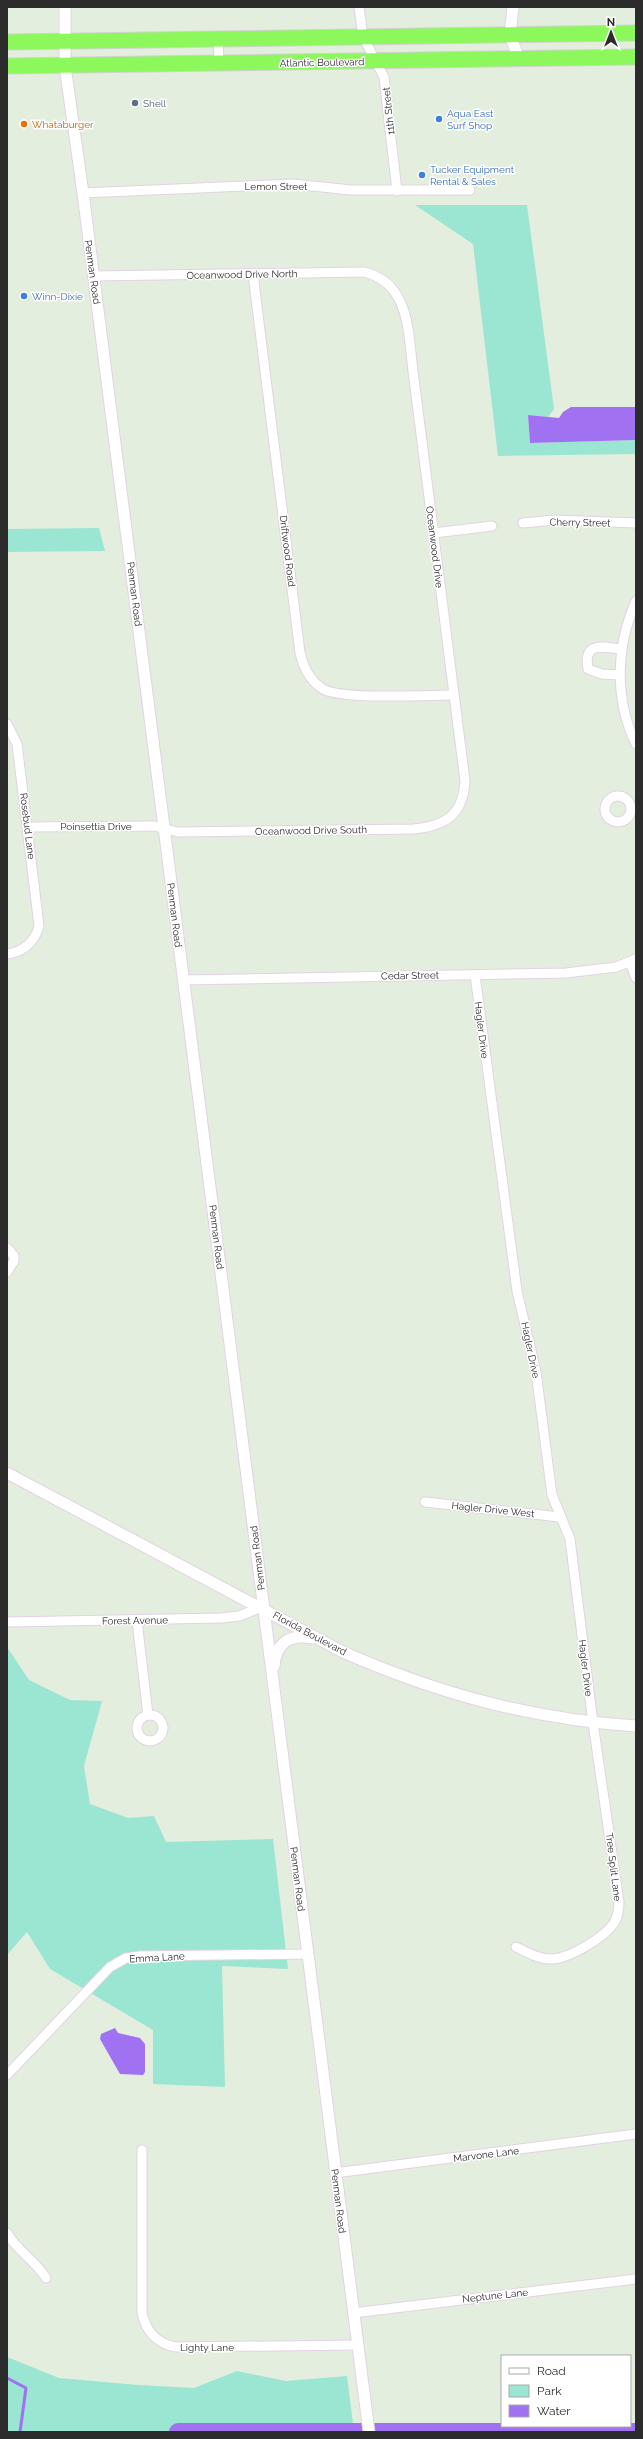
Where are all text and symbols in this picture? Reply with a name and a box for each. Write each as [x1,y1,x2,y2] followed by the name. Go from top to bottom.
[591,12,631,52] north arrow
[607,16,615,29] text: N
[280,56,364,69] street label: Atlantic Boulevard
[380,86,396,135] street label: 11th Street
[130,98,140,108] marker: Shell
[143,98,166,109] place label: Shell
[447,108,494,131] place label: Aqua East Surf Shop
[434,114,444,124] marker: Aqua East Surf Shop
[19,119,29,129] marker: Whataburger
[32,119,94,130] place label: Whataburger
[430,164,515,187] place label: Tucker Equipment Rental & Sales
[417,170,427,180] marker: Tucker Equipment Rental & Sales
[245,181,308,192] street label: Lemon Street
[83,239,102,305] street label: Penman Road
[186,268,298,281] street label: Oceanwood Drive North
[19,291,29,301] marker: Winn-Dixie
[32,291,83,302] place label: Winn-Dixie
[424,505,445,589] street label: Oceanwood Drive
[278,515,297,588] street label: Driftwood Road
[549,516,611,529] street label: Cherry Street
[125,561,144,627] street label: Penman Road
[18,792,37,860] street label: Rosebud Lane
[60,821,132,832] street label: Poinsettia Drive
[255,824,367,837] street label: Oceanwood Drive South
[165,882,184,948] street label: Penman Road
[381,969,440,982] street label: Cedar Street
[473,1001,490,1059] street label: Hagler Drive
[207,1204,226,1270] street label: Penman Road
[519,1321,542,1379] street label: Hagler Drive
[451,1500,536,1519] street label: Hagler Drive West
[248,1525,267,1591] street label: Penman Road
[271,1609,348,1657] street label: Florida Boulevard
[102,1614,168,1627] street label: Forest Avenue
[577,1639,594,1697] street label: Hagler Drive
[604,1832,623,1902] street label: Tree Split Lane
[288,1846,307,1912] street label: Penman Road
[129,1951,185,1964] street label: Emma Lane
[453,2145,520,2164] street label: Marvone Lane
[329,2168,348,2234] street label: Penman Road
[462,2287,529,2304] street label: Neptune Lane
[180,2342,234,2353] street label: Lighty Lane
[501,2355,631,2427] legend
[537,2364,566,2378] text: Road
[537,2384,562,2398] text: Park
[537,2404,571,2418] text: Water

